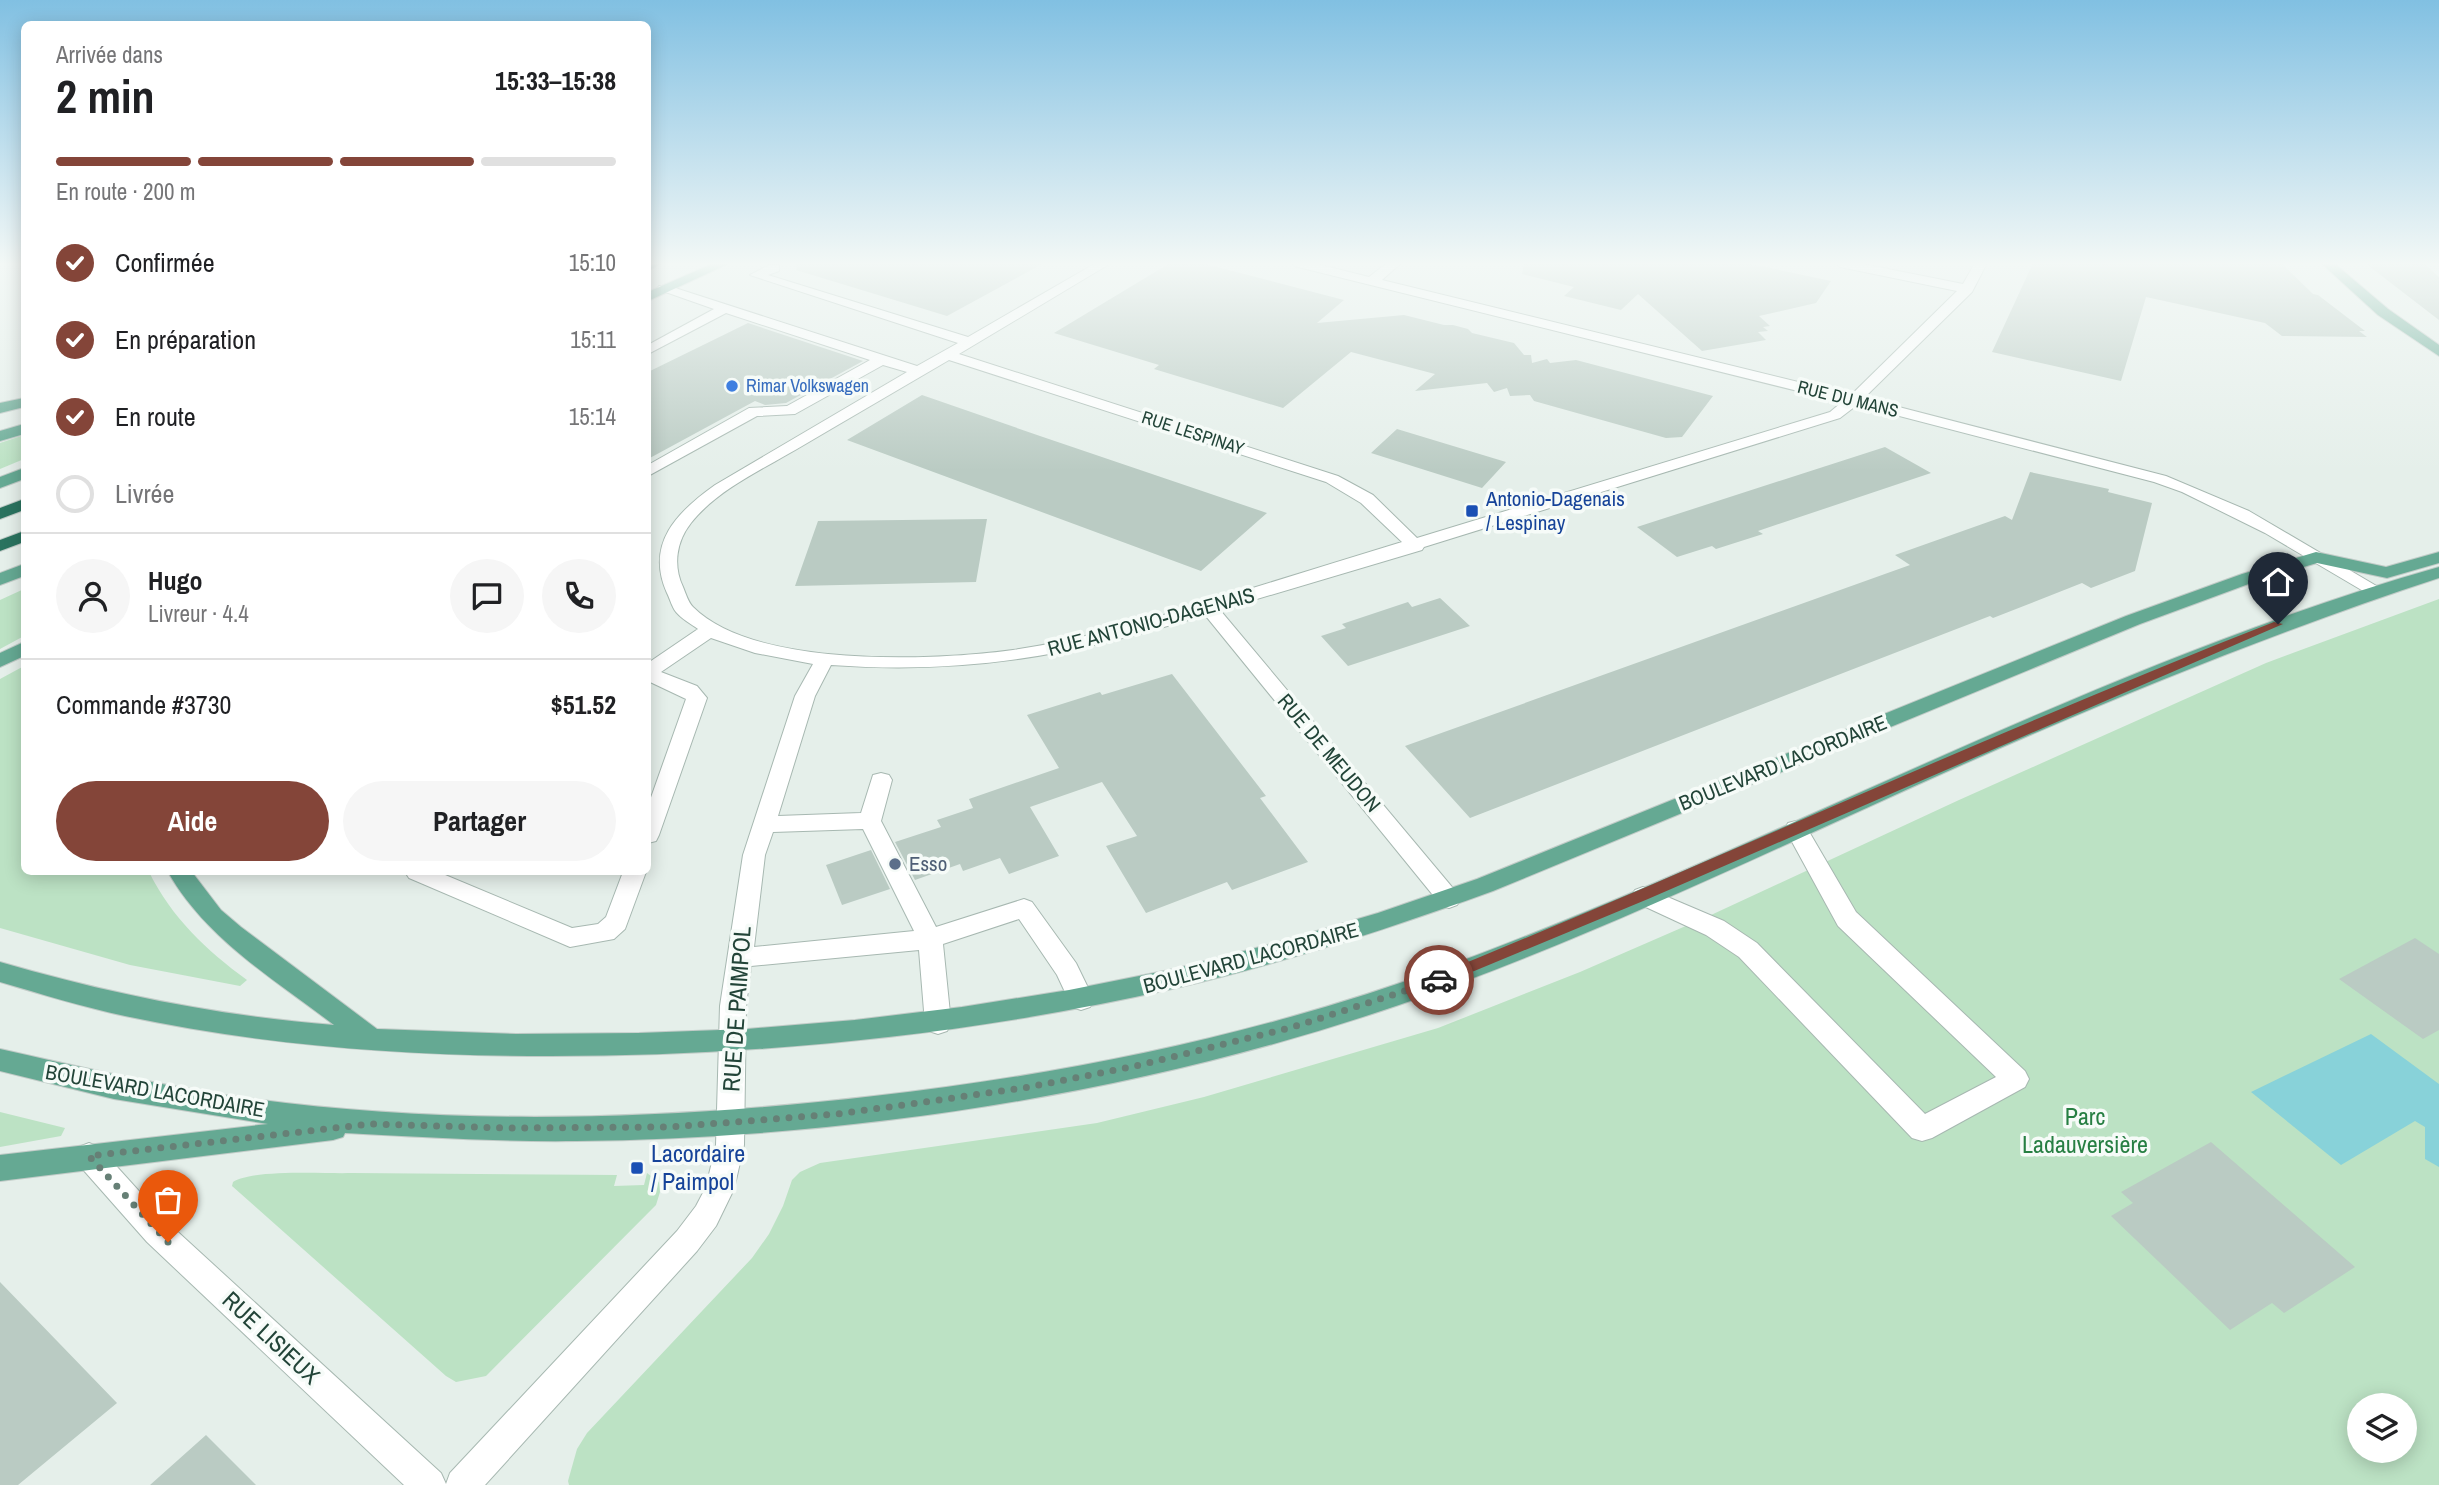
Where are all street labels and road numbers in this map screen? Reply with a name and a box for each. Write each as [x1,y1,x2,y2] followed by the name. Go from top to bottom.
[1795,374,1901,423] street label: RUE DU MANS
[1139,404,1248,461] street label: RUE LESPINAY
[1044,580,1258,663] street label: RUE ANTONIO-DAGENAIS
[1271,687,1388,818] street label: RUE DE MEUDON
[1675,708,1891,818] street label: BOULEVARD LACORDAIRE
[1140,915,1362,1000] street label: BOULEVARD LACORDAIRE
[714,925,758,1093] street label: RUE DE PAIMPOL
[43,1057,267,1124] street label: BOULEVARD LACORDAIRE
[216,1284,328,1391] street label: RUE LISIEUX

